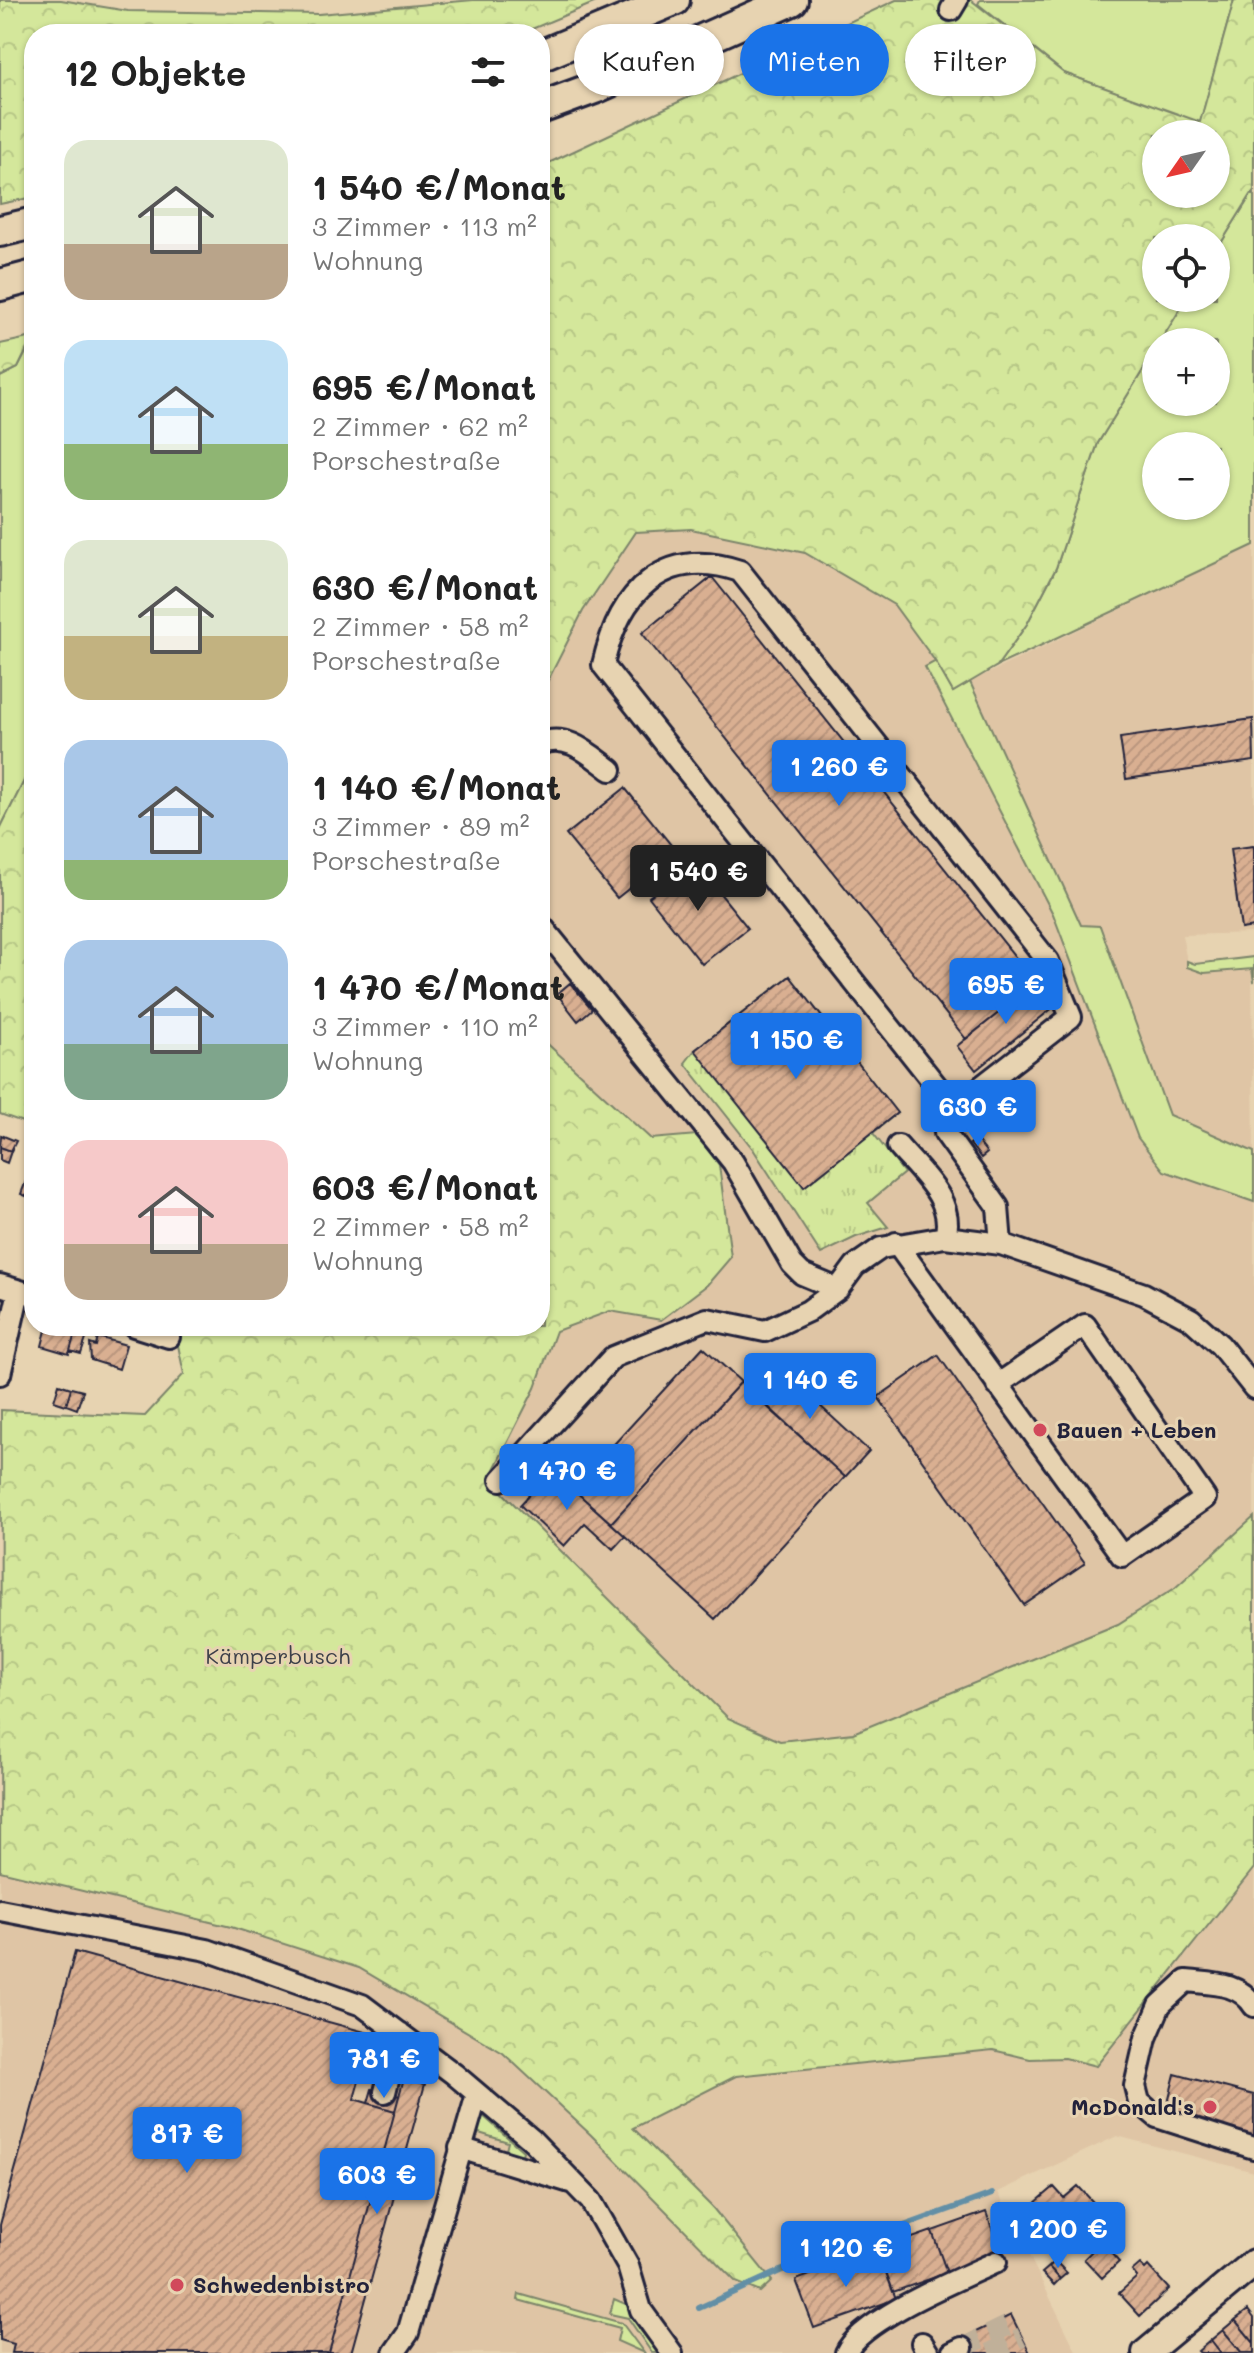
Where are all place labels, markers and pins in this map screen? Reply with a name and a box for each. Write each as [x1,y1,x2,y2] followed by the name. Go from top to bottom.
[765,740,913,808] pin: 1 260 €
[624,845,772,913] pin: 1 540 €
[950,958,1062,1026] pin: 695 €
[722,1013,870,1081] pin: 1 150 €
[922,1080,1034,1148] pin: 630 €
[736,1353,884,1421] pin: 1 140 €
[1056,1415,1216,1444] place label: Bauen + Leben
[1031,1421,1049,1439] marker: Bauen + Leben
[493,1444,641,1512] pin: 1 470 €
[328,2032,440,2100] pin: 781 €
[1071,2092,1194,2121] place label: McDonald's
[1201,2098,1219,2116] marker: McDonald's
[131,2107,243,2175] pin: 817 €
[321,2148,433,2216] pin: 603 €
[984,2202,1132,2270] pin: 1 200 €
[772,2221,920,2289] pin: 1 120 €
[193,2270,370,2299] place label: Schwedenbistro
[168,2276,186,2294] marker: Schwedenbistro

